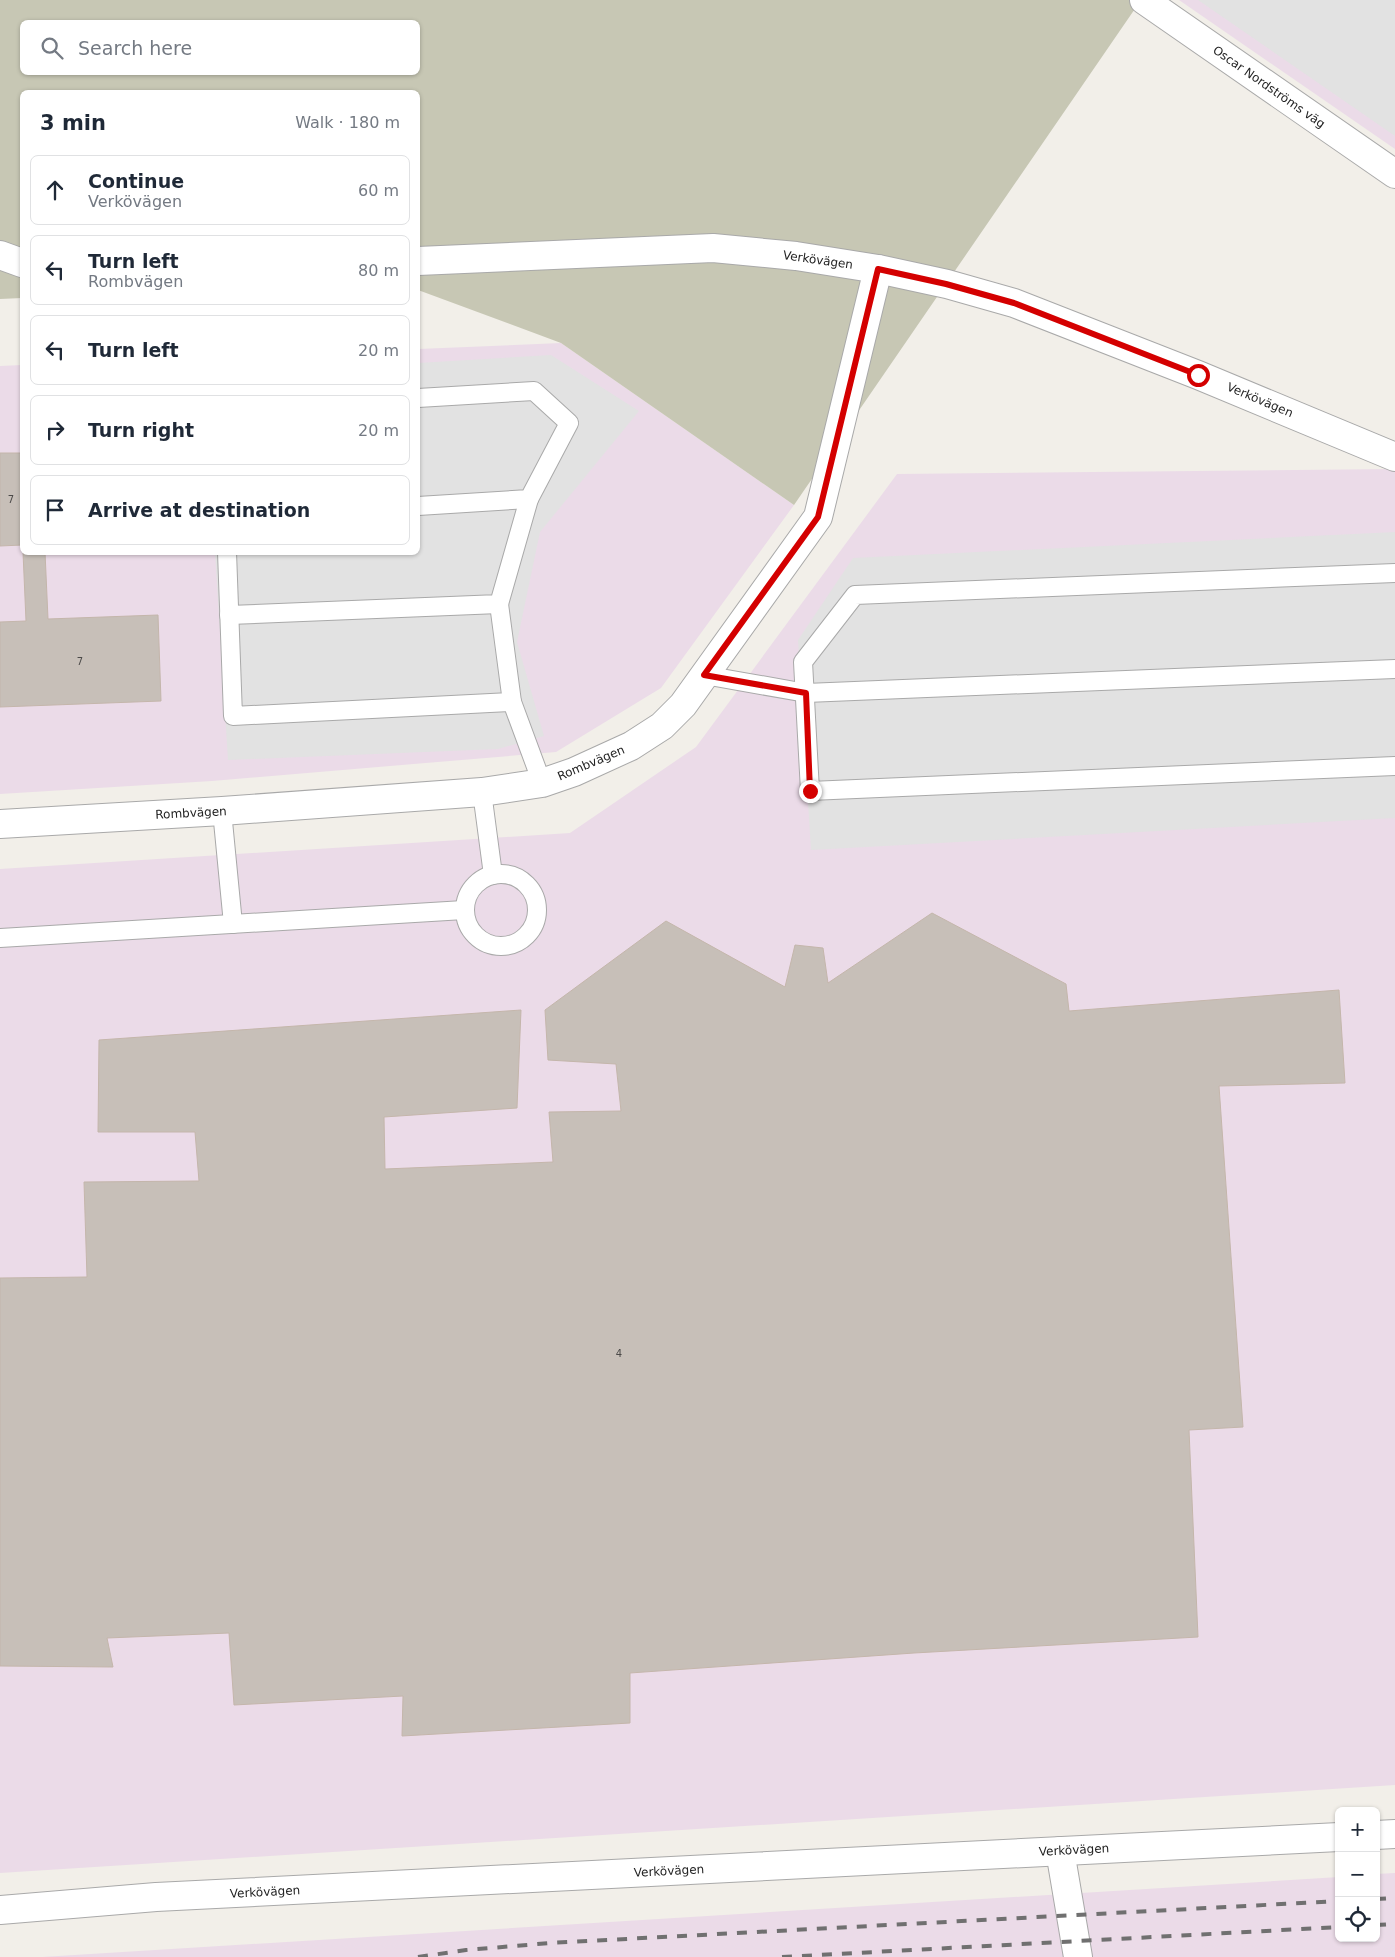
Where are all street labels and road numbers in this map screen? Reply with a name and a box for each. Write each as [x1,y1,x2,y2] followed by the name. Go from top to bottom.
[1210,43,1328,131] street label: Oscar Nordströms väg
[782,248,854,272] street label: Verkövägen
[1225,380,1295,420] street label: Verkövägen
[555,743,627,783] street label: Rombvägen
[155,804,227,822] street label: Rombvägen
[1038,1841,1110,1859] street label: Verkövägen
[633,1862,705,1880] street label: Verkövägen
[229,1883,301,1901] street label: Verkövägen

